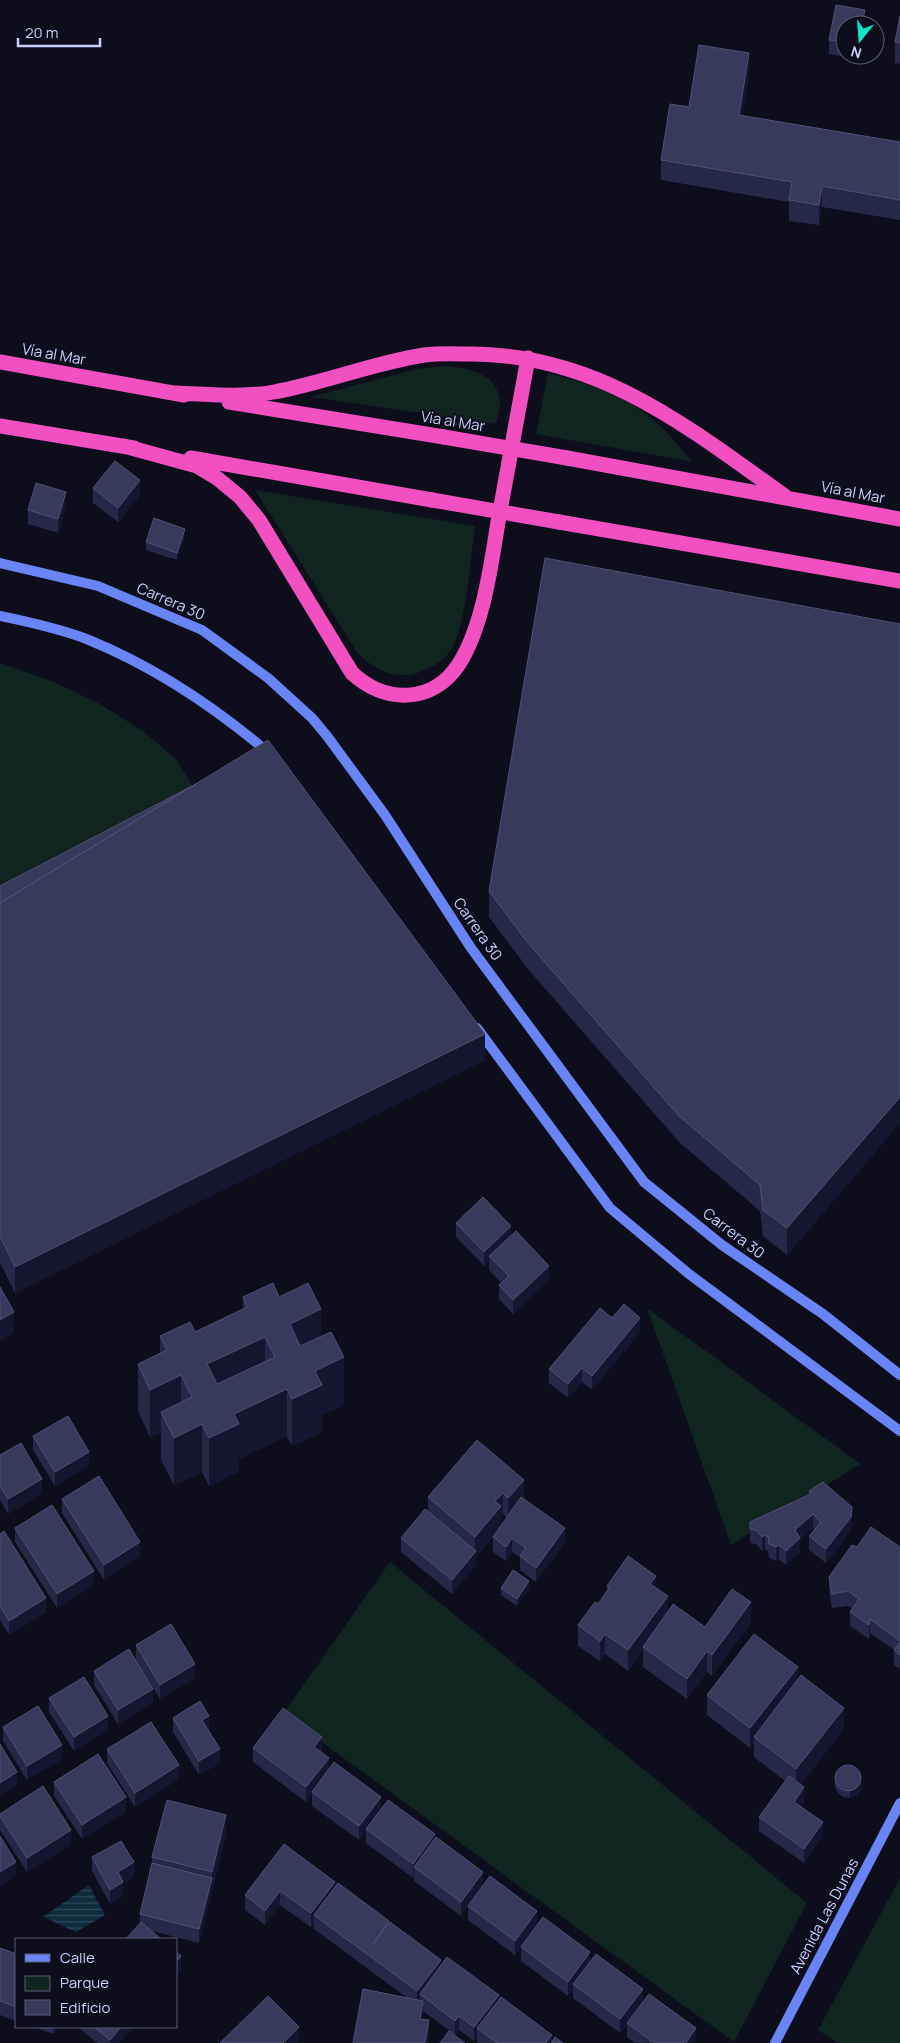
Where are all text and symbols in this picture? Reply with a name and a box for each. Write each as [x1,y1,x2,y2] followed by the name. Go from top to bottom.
[18,15,100,47] scale bar
[835,15,885,65] north arrow
[25,22,58,43] text: 20 m
[848,42,864,63] text: N
[20,338,88,370] street label: Vía al Mar
[419,406,487,437] street label: Vía al Mar
[819,476,887,509] street label: Vía al Mar
[134,577,208,625] street label: Carrera 30
[449,893,507,965] street label: Carrera 30
[699,1203,769,1263] street label: Carrera 30
[785,1854,863,1978] street label: Avenida Las Dunas
[15,1938,178,2028] legend
[60,1947,95,1968] text: Calle
[60,1972,109,1993] text: Parque
[60,1997,111,2018] text: Edificio

